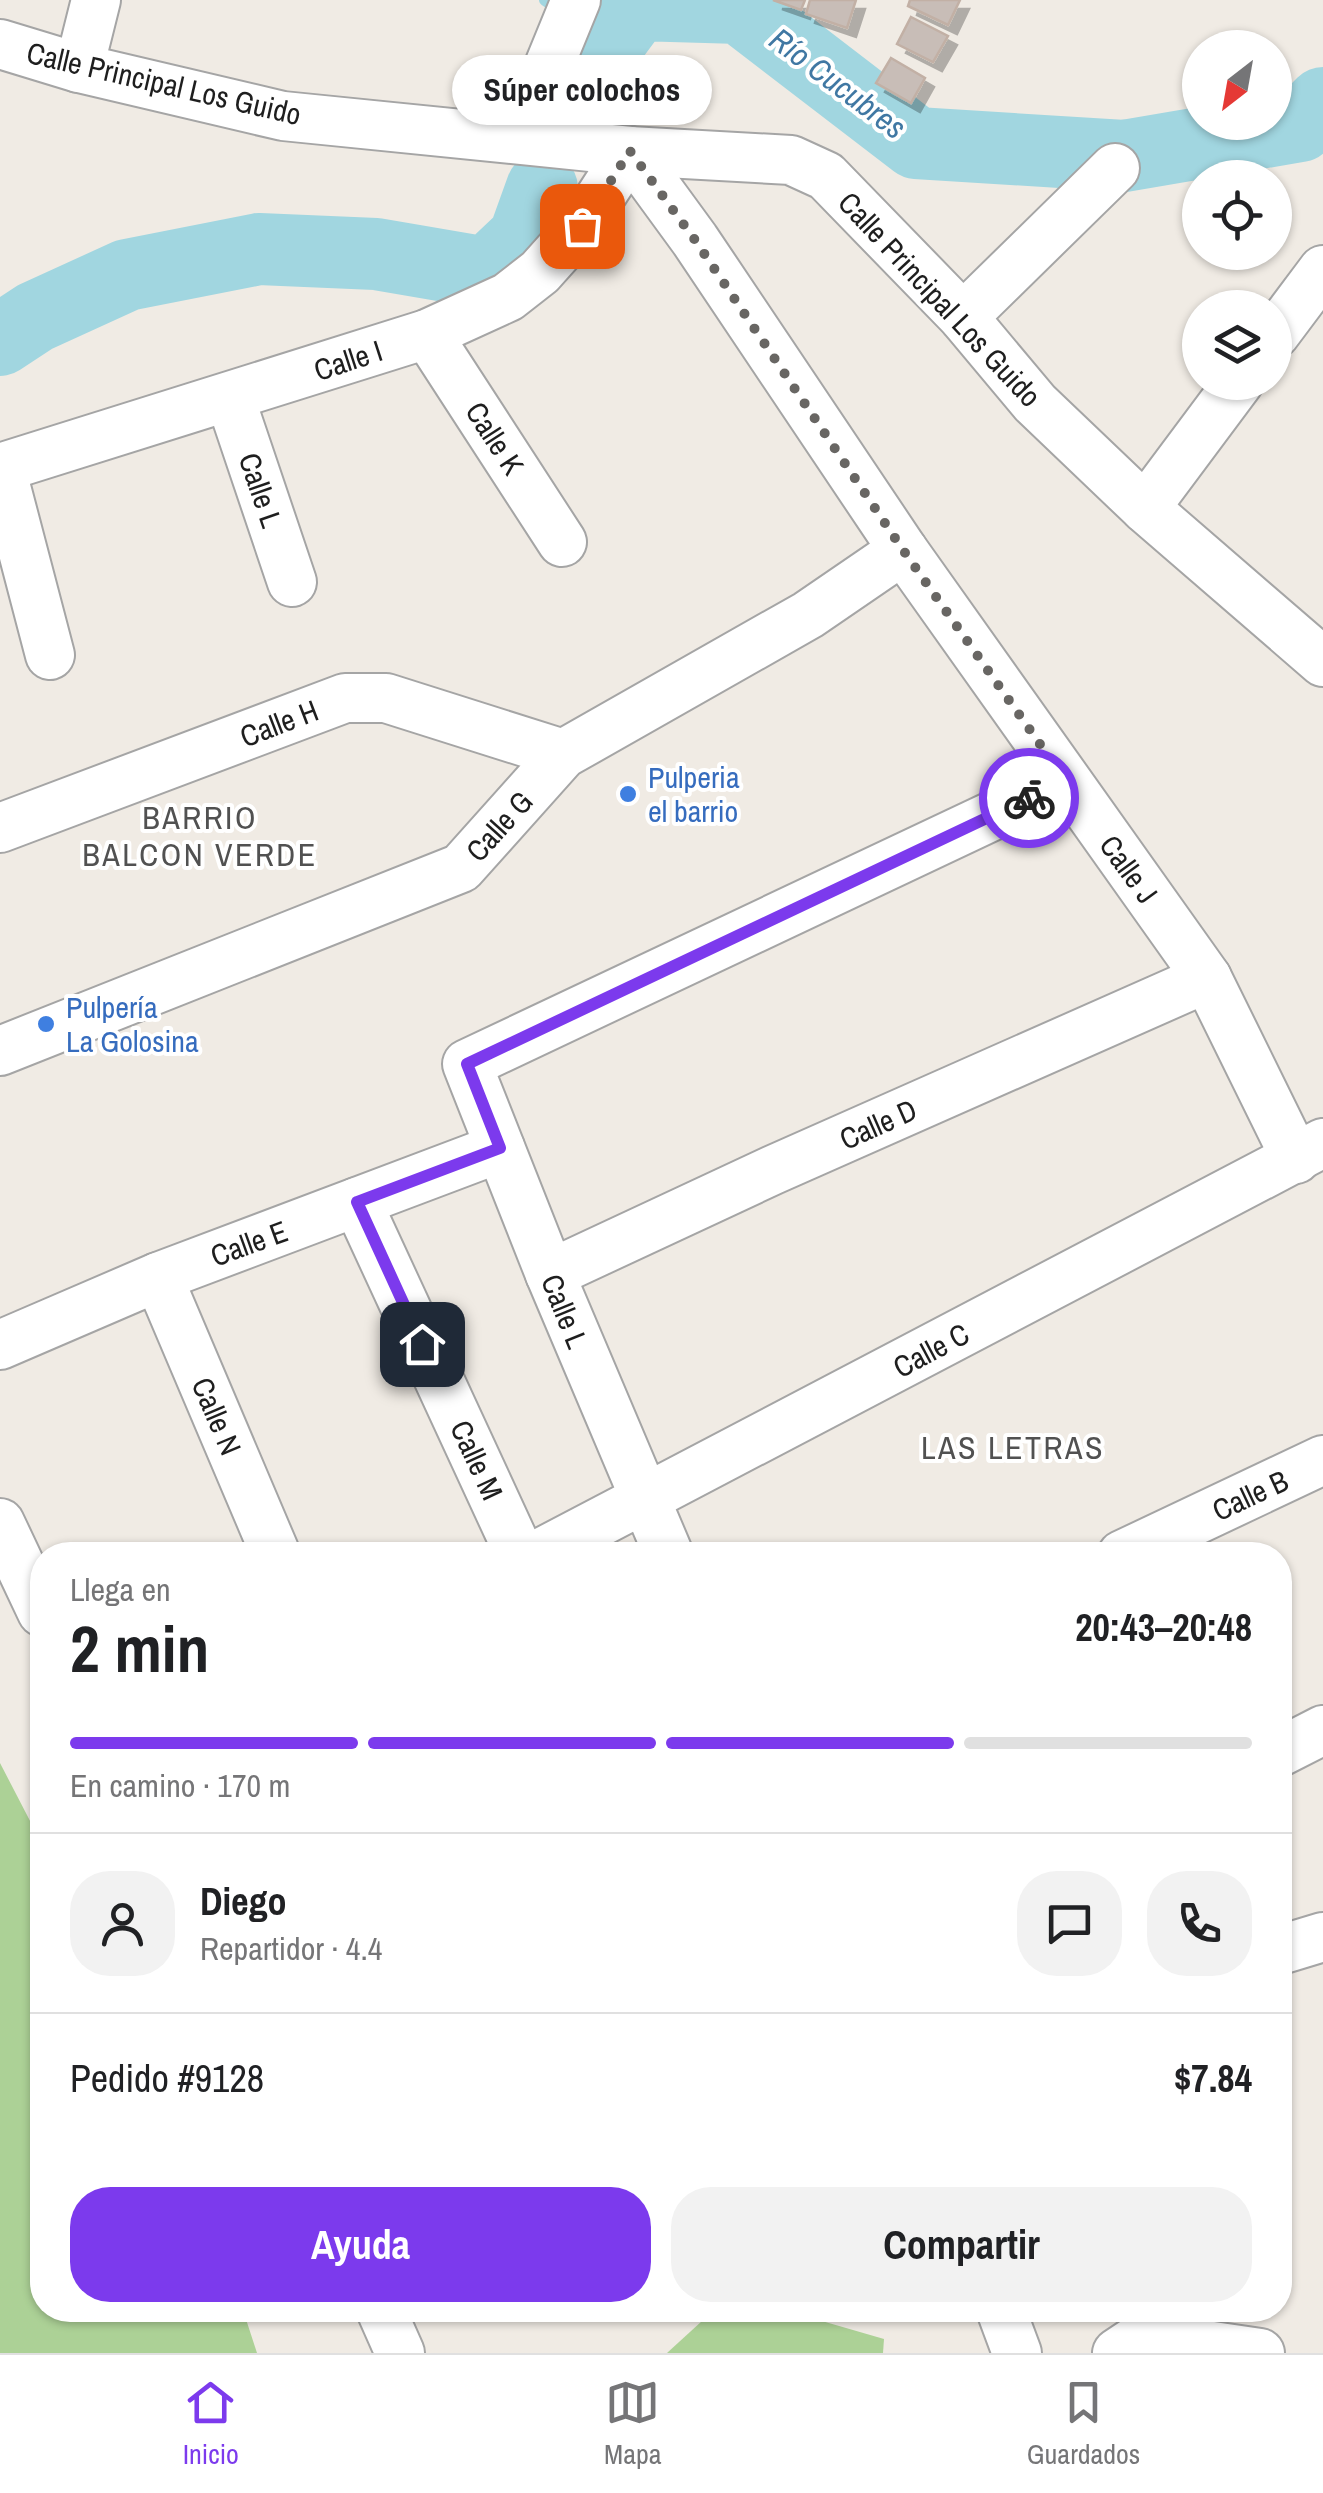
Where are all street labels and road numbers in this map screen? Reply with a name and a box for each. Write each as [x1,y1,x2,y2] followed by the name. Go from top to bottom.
[23,32,305,134] street label: Calle Principal Los Guido
[830,183,1050,415] street label: Calle Principal Los Guido
[309,330,387,390] street label: Calle I
[457,394,534,483] street label: Calle K
[230,447,292,533] street label: Calle L
[234,690,324,756] street label: Calle H
[457,782,541,870] street label: Calle G
[1091,827,1167,911] street label: Calle J
[833,1089,923,1159] street label: Calle D
[205,1211,293,1275] street label: Calle E
[532,1268,598,1354] street label: Calle L
[886,1313,976,1387] street label: Calle C
[183,1371,251,1461] street label: Calle N
[441,1414,513,1506] street label: Calle M
[1206,1460,1294,1530] street label: Calle B

